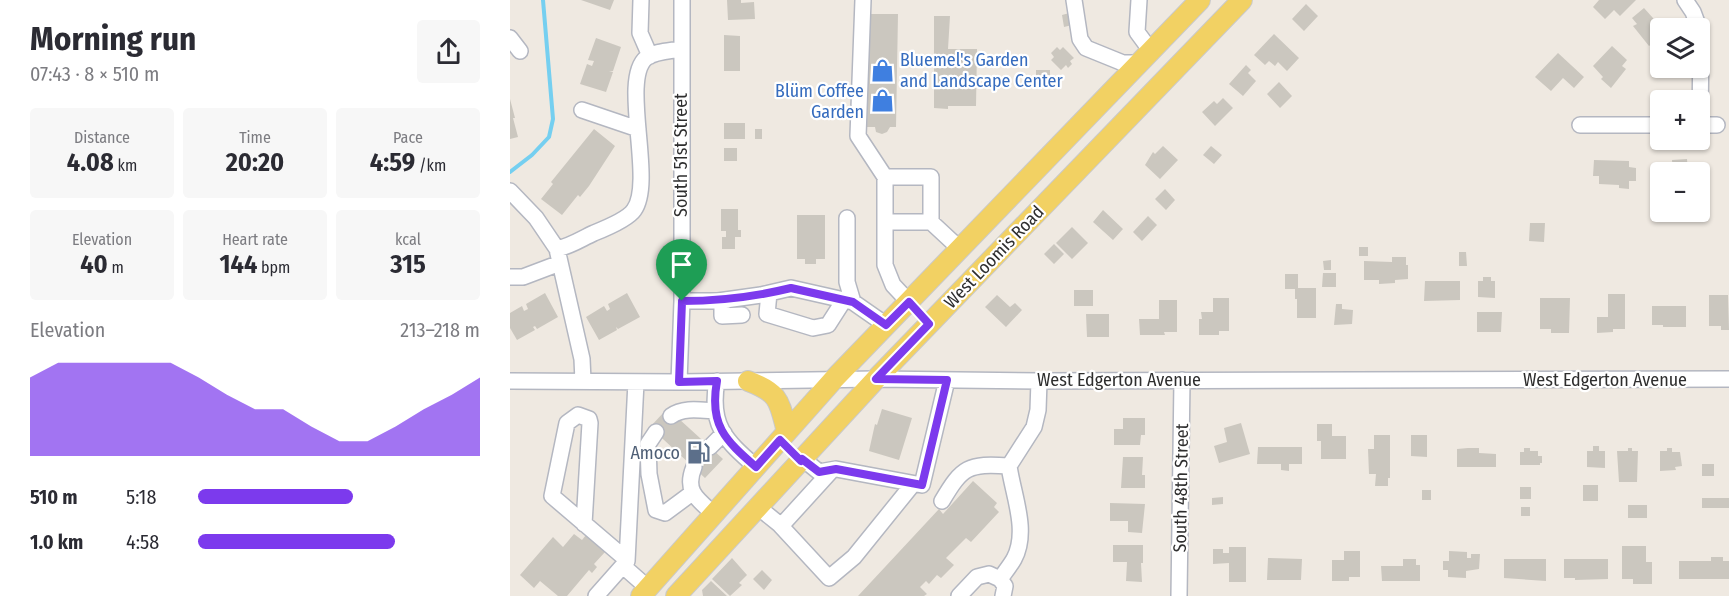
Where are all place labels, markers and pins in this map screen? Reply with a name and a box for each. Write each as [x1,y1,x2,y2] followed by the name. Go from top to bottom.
[900,49,1063,92] place label: Bluemel's Garden and Landscape Center
[869,57,895,83] shop icon: Bluemel's Garden and Landscape Center
[775,80,864,123] place label: Blüm Coffee Garden
[869,88,895,114] shop icon: Blüm Coffee Garden
[656,239,707,301] pin
[685,440,711,466] fuel station icon: Amoco
[630,442,680,464] place label: Amoco

